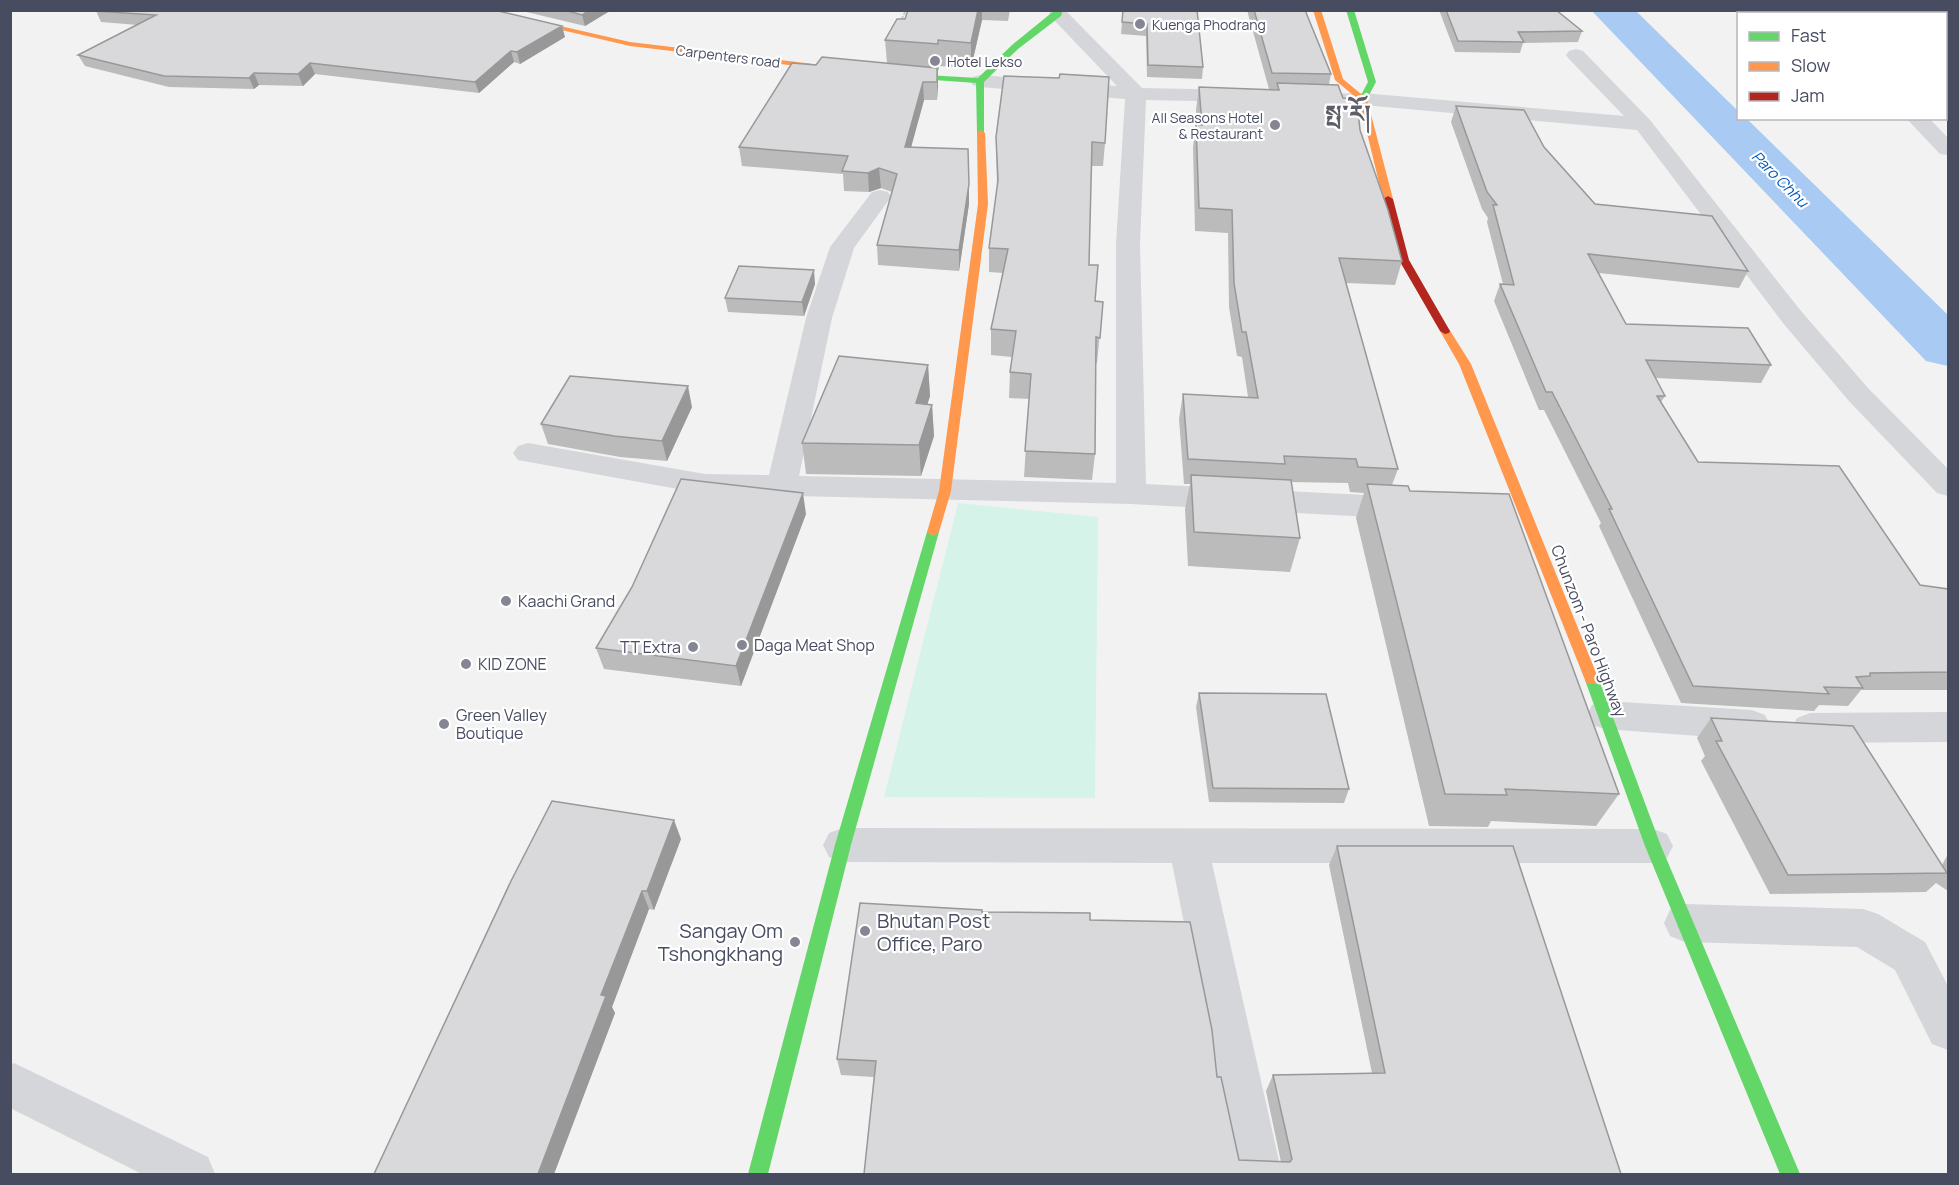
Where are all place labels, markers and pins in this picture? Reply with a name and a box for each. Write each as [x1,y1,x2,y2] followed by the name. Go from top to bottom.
[1152,15,1266,34] place label: Kuenga Phodrang
[1133,17,1147,31] marker: Kuenga Phodrang
[947,52,1022,71] place label: Hotel Lekso
[928,54,942,68] marker: Hotel Lekso
[1152,108,1263,143] place label: All Seasons Hotel & Restaurant
[1268,118,1282,132] marker: All Seasons Hotel & Restaurant
[518,590,615,612] place label: Kaachi Grand
[499,594,513,608] marker: Kaachi Grand
[754,634,875,656] place label: Daga Meat Shop
[620,636,681,658] place label: TT Extra
[735,638,749,652] marker: Daga Meat Shop
[686,640,700,654] marker: TT Extra
[478,653,547,675] place label: KID ZONE
[459,657,473,671] marker: KID ZONE
[456,704,548,744] place label: Green Valley Boutique
[437,717,451,731] marker: Green Valley Boutique
[877,907,990,957] place label: Bhutan Post Office, Paro
[658,917,783,967] place label: Sangay Om Tshongkhang
[858,924,872,938] marker: Bhutan Post Office, Paro
[788,935,802,949] marker: Sangay Om Tshongkhang

